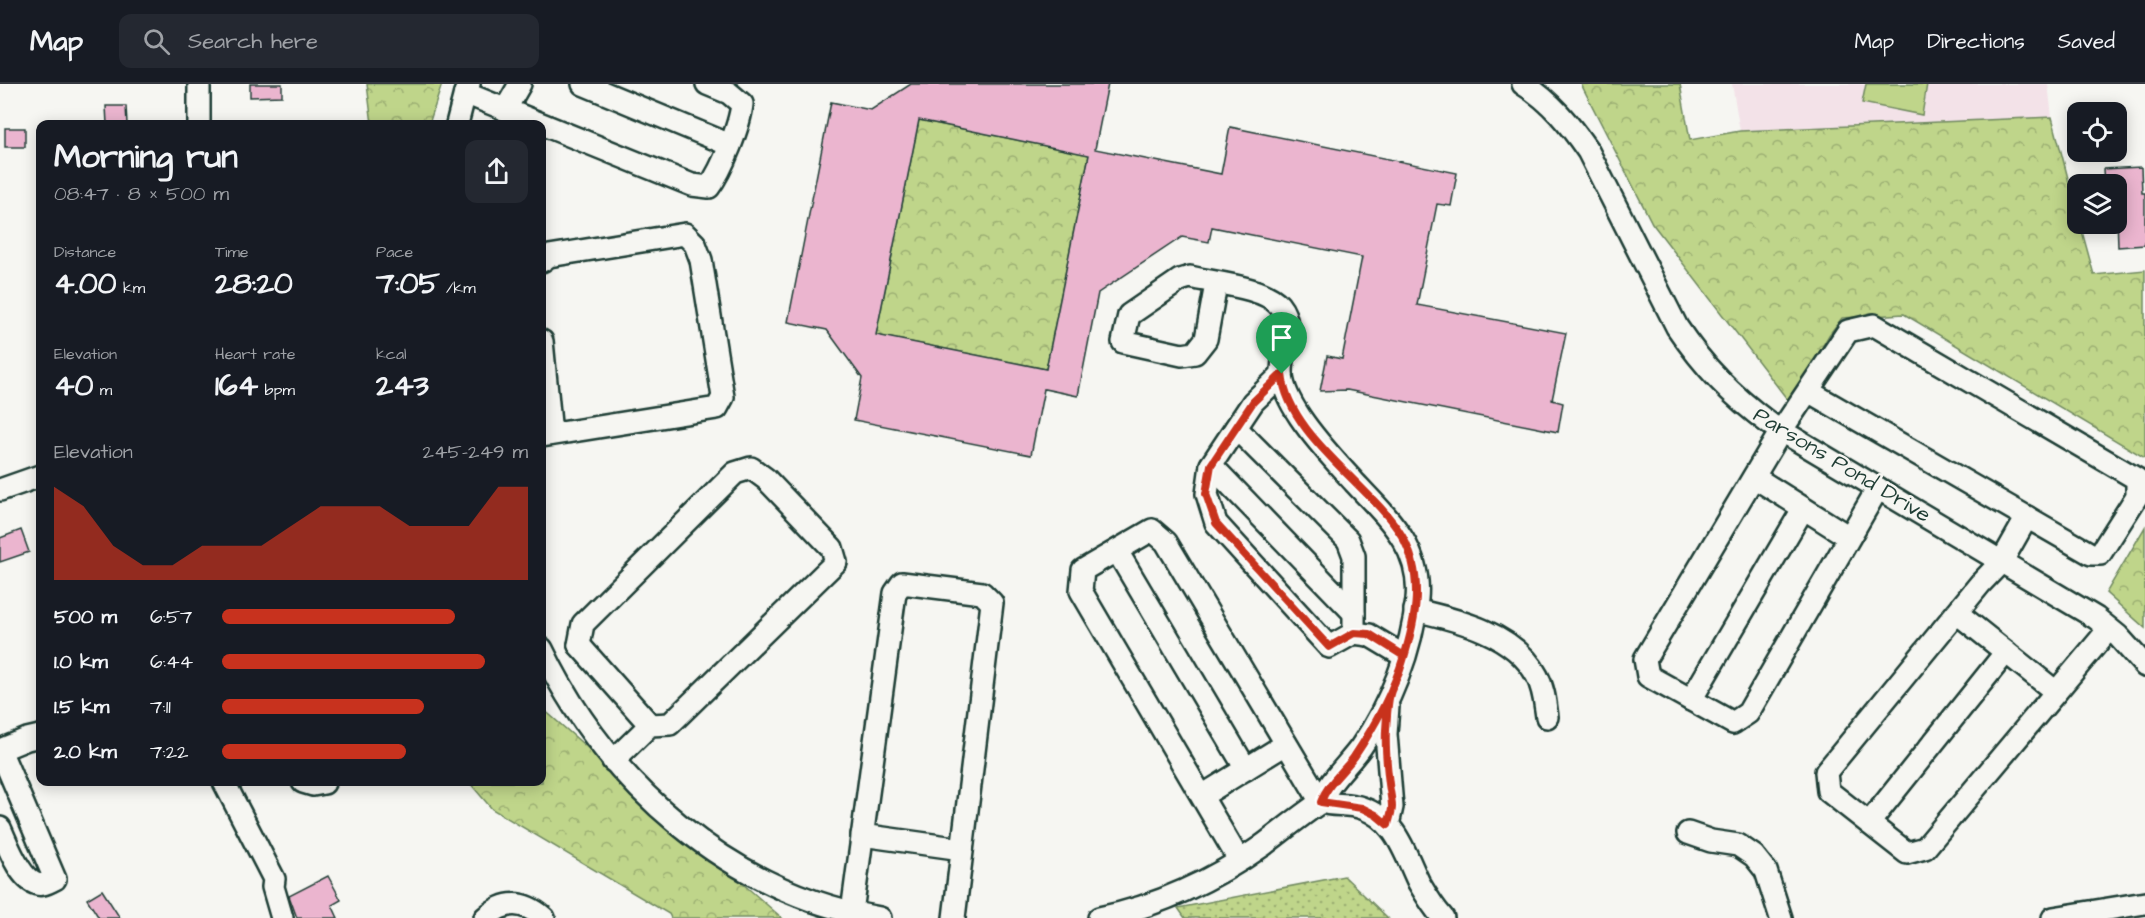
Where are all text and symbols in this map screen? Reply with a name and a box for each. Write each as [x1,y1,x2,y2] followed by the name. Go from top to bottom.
[119,14,539,68] search box
[30,22,83,61] text: Map
[140,25,173,58] icon: search
[188,26,318,57] text: Search here
[1854,27,1894,56] text: Map
[1927,27,2025,56] text: Directions
[2058,27,2115,56] text: Saved
[2067,102,2127,234] map controls
[2067,102,2127,162] button: locate
[54,134,238,180] text: Morning run
[465,140,528,203] button: share
[2067,174,2127,234] button: layers
[54,180,229,208] text: 08:47 · 8 × 500 m
[54,241,116,263] text: Distance
[215,241,249,263] text: Time
[376,241,413,263] text: Pace
[54,263,117,305] text: 4.00
[215,263,293,305] text: 28:20
[376,263,440,305] text: 7:05
[117,277,145,299] text: km
[440,277,476,299] text: /km
[1256,312,1307,374] pin
[1265,321,1298,354] icon: arrive
[54,343,117,365] text: Elevation
[215,343,295,365] text: Heart rate
[376,343,407,365] text: kcal
[54,365,93,407] text: 40
[215,365,258,407] text: 164
[376,365,429,407] text: 243
[93,379,112,401] text: m
[258,379,295,401] text: bpm
[1747,400,1937,530] street label: Parsons Pond Drive
[54,438,133,466] text: Elevation
[423,438,528,466] text: 245–249 m
[54,603,117,631] text: 500 m
[150,603,192,631] text: 6:57
[54,648,108,676] text: 1.0 km
[150,648,193,676] text: 6:44
[54,693,109,721] text: 1.5 km
[150,693,171,721] text: 7:11
[54,738,117,766] text: 2.0 km
[150,738,189,766] text: 7:22

